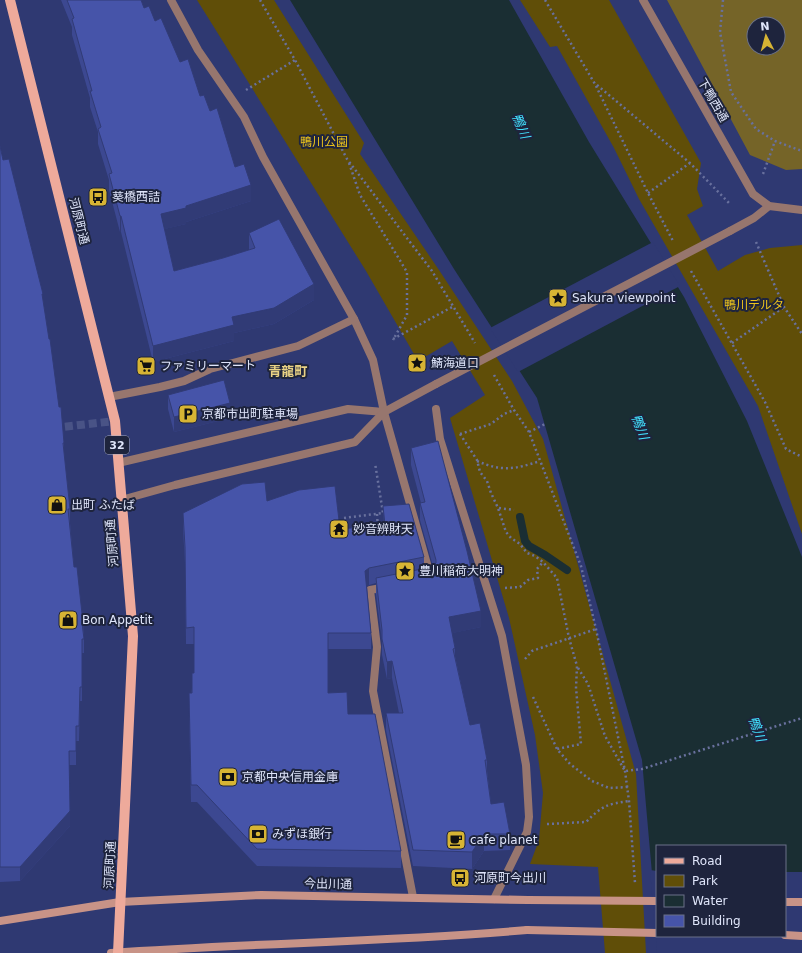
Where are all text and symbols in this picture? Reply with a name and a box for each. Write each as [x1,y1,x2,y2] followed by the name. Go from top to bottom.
[746,16,786,56] north arrow
[760,20,770,33] text: N
[695,76,731,124] street label: 下鴨西通
[509,111,534,143] water label: 鴨川
[300,135,348,149] park label: 鴨川公園
[87,186,109,208] bus stop icon: 葵橋西詰
[112,190,160,204] place label: 葵橋西詰
[66,196,92,246] street label: 河原町通
[547,287,569,309] place icon: Sakura viewpoint
[572,291,676,305] place label: Sakura viewpoint
[724,298,784,312] park label: 鴨川デルタ
[406,352,428,374] place icon: 鯖海道口
[135,355,157,377] supermarket icon: ファミリーマート
[431,356,479,370] place label: 鯖海道口
[160,359,256,373] place label: ファミリーマート
[268,364,308,379] district label: 青龍町
[177,403,199,425] parking icon: 京都市出町駐車場
[202,407,298,421] place label: 京都市出町駐車場
[628,412,652,444] water label: 鴨川
[105,436,129,454] road number: 32
[46,494,68,516] shop icon: 出町 ふたば
[71,498,135,512] place label: 出町 ふたば
[103,518,121,568] street label: 河原町通
[328,518,350,540] temple icon: 妙音辨財天
[353,522,413,536] place label: 妙音辨財天
[394,560,416,582] place icon: 豊川稲荷大明神
[419,564,503,578] place label: 豊川稲荷大明神
[57,609,79,631] shop icon: Bon Appetit
[82,613,153,627] place label: Bon Appetit
[745,714,769,746] water label: 鴨川
[217,766,239,788] bank icon: 京都中央信用金庫
[242,770,338,784] place label: 京都中央信用金庫
[247,823,269,845] bank icon: みずほ銀行
[272,827,332,841] place label: みずほ銀行
[445,829,467,851] cafe icon: cafe planet
[470,833,538,847] place label: cafe planet
[102,841,118,889] street label: 河原町通
[656,845,786,937] legend
[692,854,722,868] text: Road
[449,867,471,889] bus stop icon: 河原町今出川
[474,871,546,885] place label: 河原町今出川
[692,874,718,888] text: Park
[304,877,352,891] street label: 今出川通
[692,894,728,908] text: Water
[692,914,741,928] text: Building

